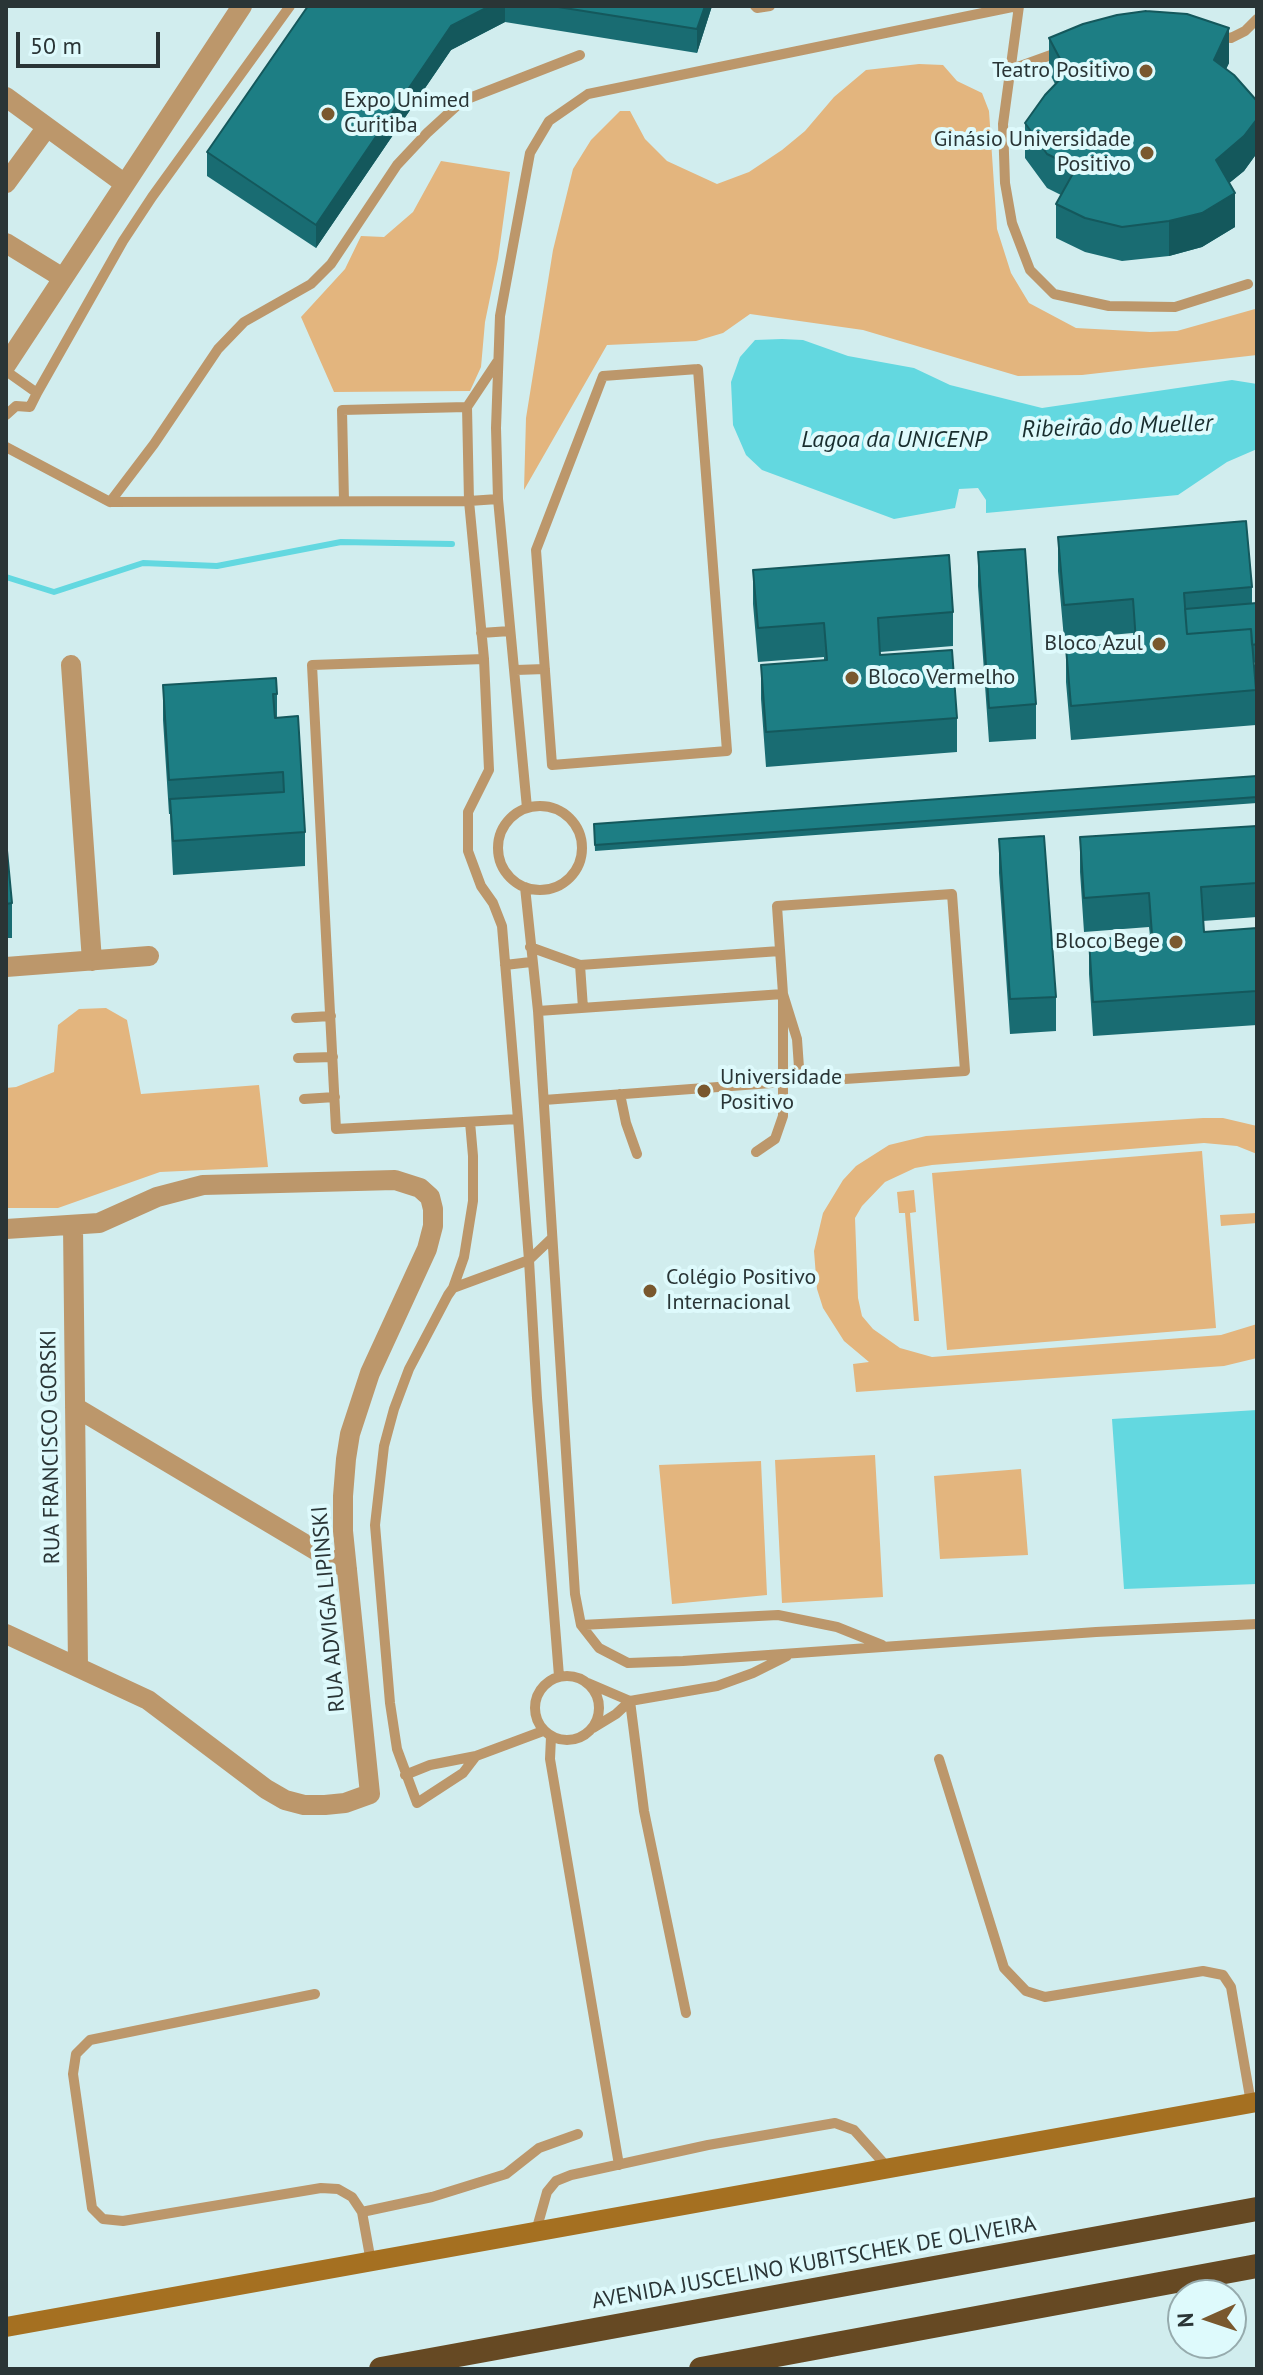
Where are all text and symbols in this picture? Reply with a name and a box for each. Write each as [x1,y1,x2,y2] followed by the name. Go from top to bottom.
[20,16,164,66] scale bar
[30,30,82,61] text: 50 m
[992,58,1130,84] place label: Teatro Positivo
[1137,62,1155,80] marker: Teatro Positivo
[344,88,470,140] place label: Expo Unimed Curitiba
[319,105,337,123] marker: Expo Unimed Curitiba
[934,127,1131,178] place label: Ginásio Universidade Positivo
[1138,144,1156,162] marker: Ginásio Universidade Positivo
[1021,409,1213,445] water label: Ribeirão do Mueller
[801,426,987,454] water label: Lagoa da UNICENP
[1044,631,1143,657] place label: Bloco Azul
[1150,635,1168,653] marker: Bloco Azul
[868,665,1015,691] place label: Bloco Vermelho
[843,669,861,687] marker: Bloco Vermelho
[1055,929,1160,955] place label: Bloco Bege
[1167,933,1185,951] marker: Bloco Bege
[720,1065,842,1116] place label: Universidade Positivo
[695,1082,713,1100] marker: Universidade Positivo
[666,1265,816,1316] place label: Colégio Positivo Internacional
[641,1282,659,1300] marker: Colégio Positivo Internacional
[36,1330,66,1564] street label: RUA FRANCISCO GORSKI
[307,1505,351,1713] street label: RUA ADVIGA LIPINSKI
[590,2211,1038,2315] street label: AVENIDA JUSCELINO KUBITSCHEK DE OLIVEIRA
[1167,2279,1247,2359] north arrow
[1171,2312,1199,2328] text: N

